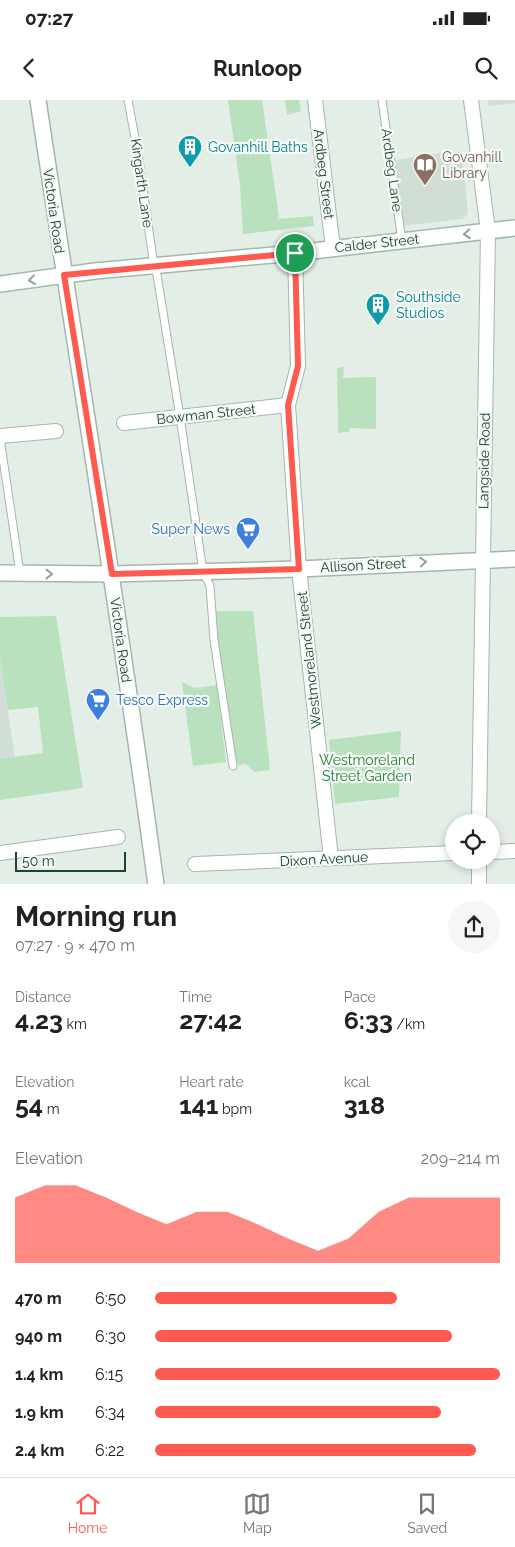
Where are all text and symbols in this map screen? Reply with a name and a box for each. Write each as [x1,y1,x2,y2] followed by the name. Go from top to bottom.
[25,7,73,29] text: 07:27
[15,54,43,82] icon: back
[472,54,500,82] icon: search
[213,55,302,81] text: Runloop
[378,127,406,213] street label: Ardbeg Lane
[311,128,338,220] street label: Ardbeg Street
[177,134,203,168] building icon: Govanhill Baths
[128,137,156,229] street label: Kingarth Lane
[208,139,308,155] place label: Govanhill Baths
[442,149,502,181] place label: Govanhill Library
[412,152,438,186] library icon: Govanhill Library
[40,167,68,255] street label: Victoria Road
[462,228,470,239] one-way arrow
[334,231,420,255] street label: Calder Street
[274,232,316,274] pin
[281,239,309,267] icon: arrive
[28,274,36,285] one-way arrow
[396,289,461,321] place label: Southside Studios
[365,292,391,326] building icon: Southside Studios
[156,401,257,427] street label: Bowman Street
[475,413,493,509] street label: Langside Road
[235,516,261,550] supermarket icon: Super News
[151,521,230,537] place label: Super News
[320,555,407,575] street label: Allison Street
[419,557,427,568] one-way arrow
[45,569,53,579] one-way arrow
[294,590,324,730] street label: Westmoreland Street
[107,596,135,684] street label: Victoria Road
[85,687,111,721] supermarket icon: Tesco Express
[116,692,208,708] place label: Tesco Express
[319,752,415,784] park label: Westmoreland Street Garden
[445,814,500,869] map controls
[445,814,500,869] button: locate
[15,849,126,873] scale bar
[279,849,369,869] street label: Dixon Avenue
[22,853,55,869] text: 50 m
[15,900,177,933] text: Morning run
[448,901,500,953] button: share
[15,936,135,955] text: 07:27 · 9 × 470 m
[15,989,71,1005] text: Distance
[179,989,212,1005] text: Time
[344,989,376,1005] text: Pace
[15,1005,63,1035] text: 4.23
[179,1005,242,1035] text: 27:42
[344,1005,393,1035] text: 6:33
[63,1016,87,1032] text: km
[393,1016,425,1032] text: /km
[15,1074,74,1090] text: Elevation
[179,1074,244,1090] text: Heart rate
[344,1074,370,1090] text: kcal
[15,1090,43,1120] text: 54
[179,1090,218,1120] text: 141
[344,1090,385,1120] text: 318
[43,1101,60,1117] text: m
[218,1101,252,1117] text: bpm
[15,1149,83,1168] text: Elevation
[421,1149,500,1168] text: 209–214 m
[15,1289,62,1308] text: 470 m
[95,1289,126,1308] text: 6:50
[15,1327,62,1346] text: 940 m
[95,1327,126,1346] text: 6:30
[15,1365,63,1384] text: 1.4 km
[95,1365,123,1384] text: 6:15
[15,1403,64,1422] text: 1.9 km
[95,1403,125,1422] text: 6:34
[15,1441,64,1460] text: 2.4 km
[95,1441,124,1460] text: 6:22
[68,1490,107,1536] tab: Home
[243,1490,272,1536] tab: Map
[407,1490,447,1536] tab: Saved

